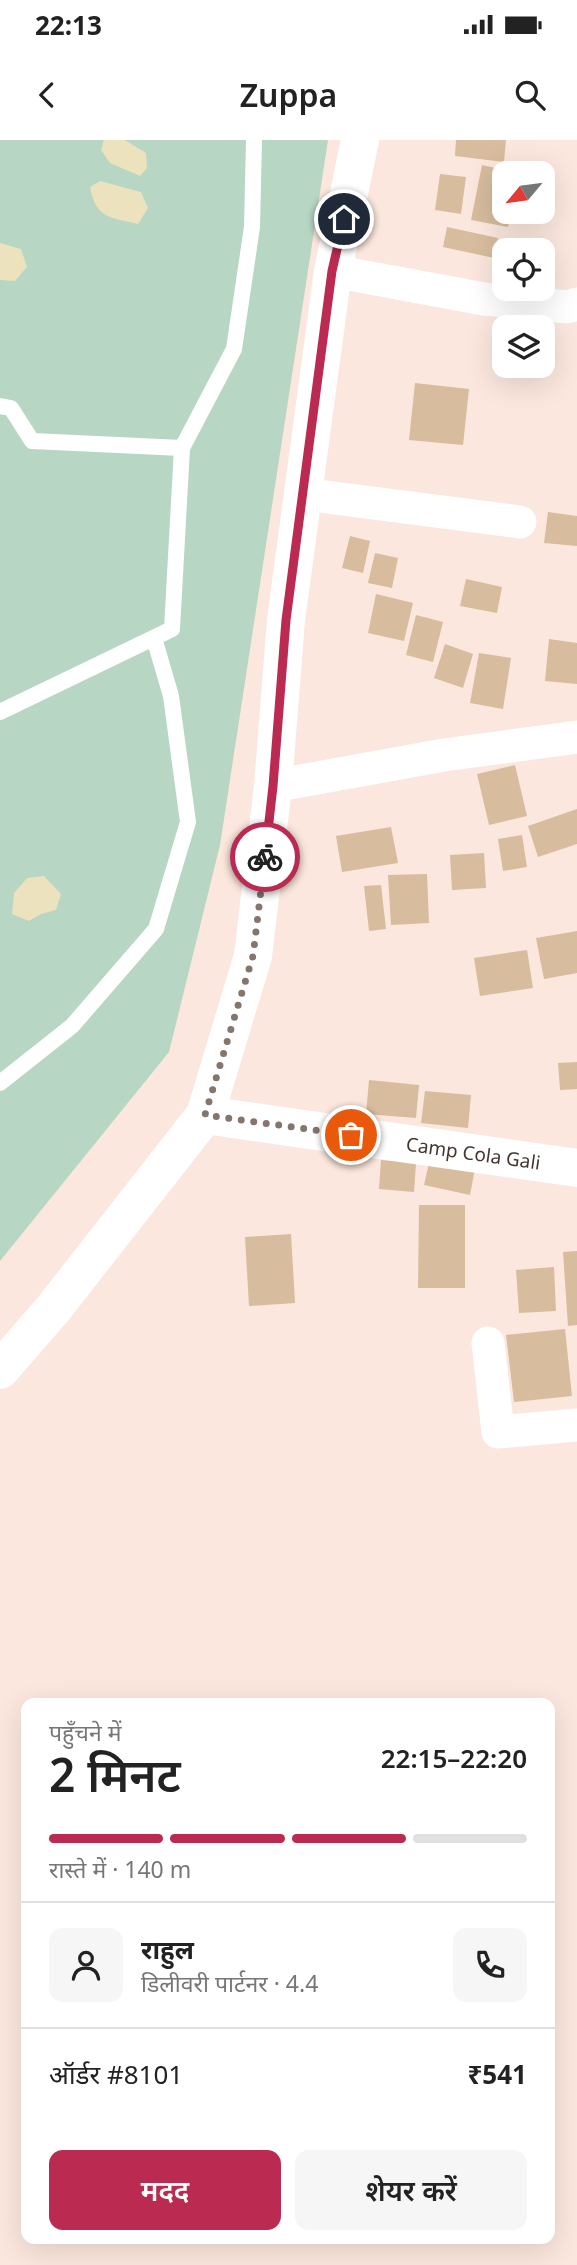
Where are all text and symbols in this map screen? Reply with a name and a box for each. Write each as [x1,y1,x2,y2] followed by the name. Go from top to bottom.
[35,7,102,43] text: 22:13
[240,73,337,116] text: Zuppa
[28,76,66,114] icon: back
[511,76,549,114] icon: search
[492,161,555,224] north arrow
[492,161,555,378] map controls
[314,189,374,249] pin
[325,200,363,238] icon: home
[492,238,555,301] button: locate
[492,315,555,378] button: layers
[230,822,300,892] courier
[246,838,284,876] icon: bike
[321,1105,381,1165] pin
[332,1116,370,1154] icon: bag
[404,1131,542,1176] street label: Camp Cola Gali
[49,1716,121,1748] text: पहुँचने में
[381,1740,527,1776] text: 22:15–22:20
[49,1743,181,1805] text: 2 मिनट
[49,1853,191,1885] text: रास्ते में · 140 m
[49,1928,123,2002] button: person
[453,1928,527,2002] button: phone
[141,1931,194,1967] text: राहुल
[141,1967,318,1999] text: डिलीवरी पार्टनर · 4.4
[49,2056,183,2092] text: ऑर्डर #8101
[468,2056,527,2092] text: ₹541
[49,2150,281,2230] button: मदद
[295,2150,527,2230] button: शेयर करें

